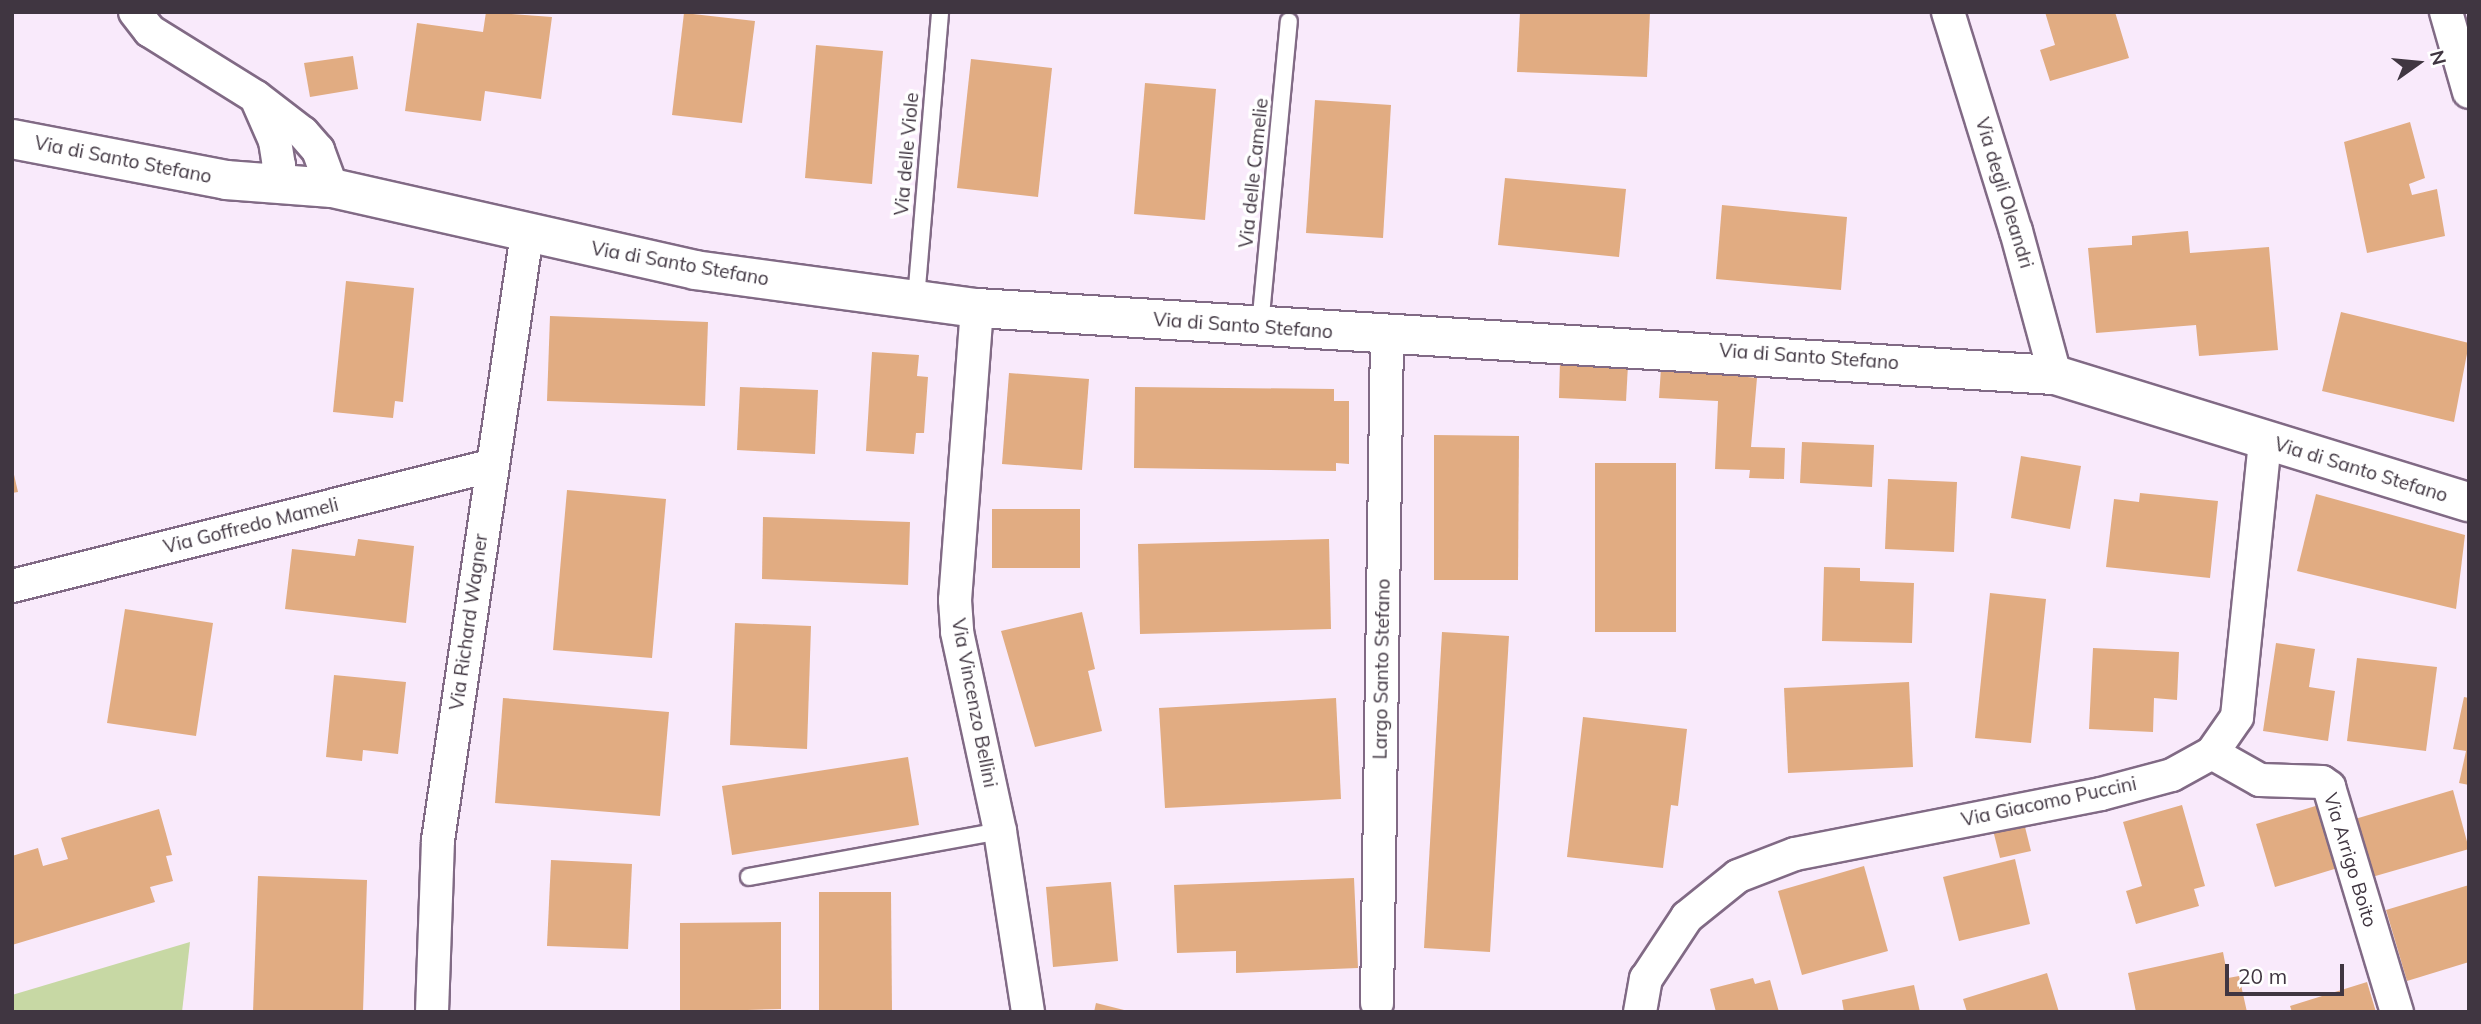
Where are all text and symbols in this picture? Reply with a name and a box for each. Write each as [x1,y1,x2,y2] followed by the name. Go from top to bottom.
[2383,28,2453,98] north arrow
[2425,48,2452,68] text: N
[890,91,924,217] street label: Via delle Viole
[1235,97,1273,249] street label: Via delle Camelie
[1970,115,2038,271] street label: Via degli Oleandri
[32,132,214,188] street label: Via di Santo Stefano
[589,237,771,291] street label: Via di Santo Stefano
[1152,308,1334,344] street label: Via di Santo Stefano
[1718,339,1900,375] street label: Via di Santo Stefano
[2272,433,2450,507] street label: Via di Santo Stefano
[161,493,341,559] street label: Via Goffredo Mameli
[445,532,493,712] street label: Via Richard Wagner
[1369,578,1395,760] street label: Largo Santo Stefano
[946,617,1002,789] street label: Via Vincenzo Bellini
[1959,772,2139,832] street label: Via Giacomo Puccini
[2319,790,2381,930] street label: Via Arrigo Boito
[2229,950,2348,994] scale bar
[2238,963,2287,989] text: 20 m

